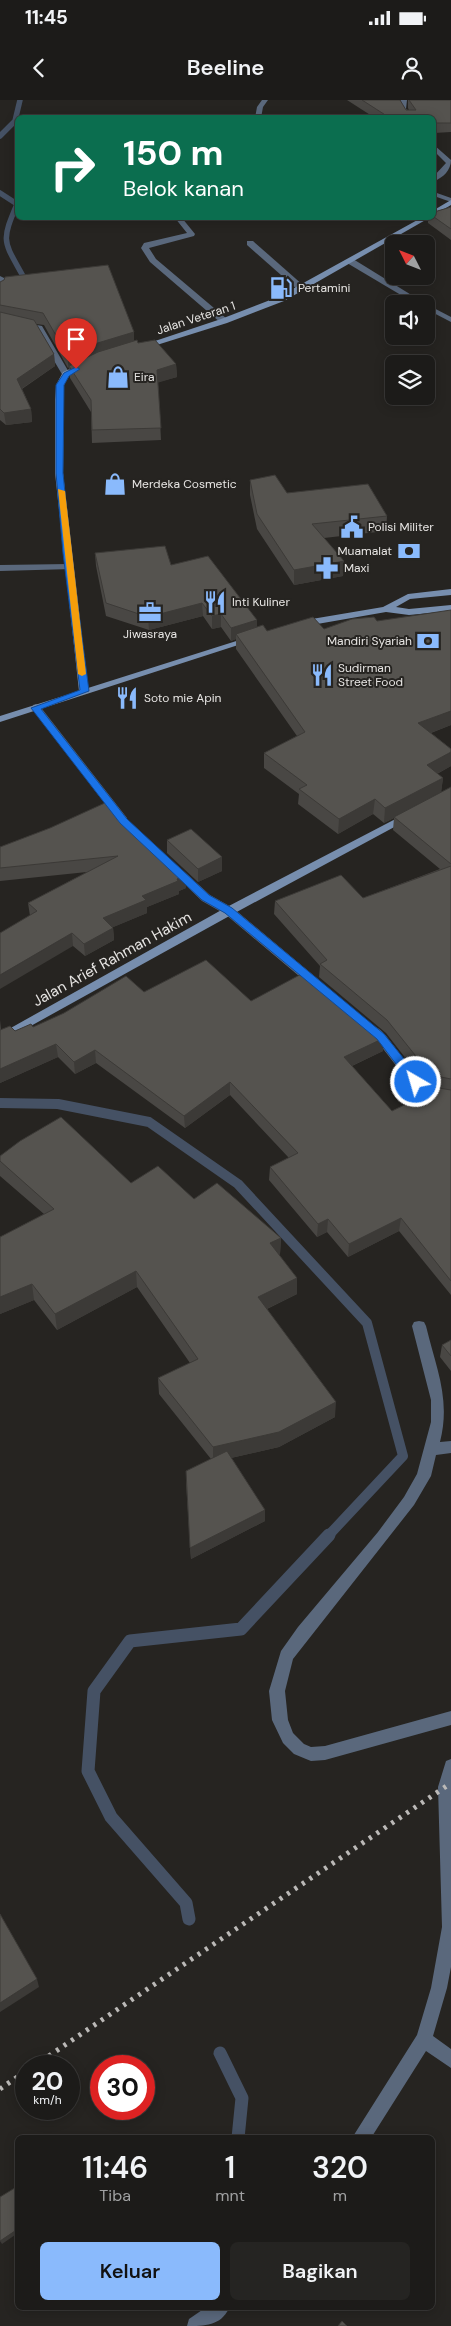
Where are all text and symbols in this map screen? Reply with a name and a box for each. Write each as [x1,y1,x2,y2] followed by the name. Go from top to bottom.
[25,5,68,30] text: 11:45
[187,53,264,82] text: Beeline
[25,54,53,82] icon: back
[398,54,426,82] icon: person
[123,130,223,176] text: 150 m
[40,135,105,200] icon: right
[123,174,244,203] text: Belok kanan
[385,235,435,285] north arrow
[385,235,435,405] map controls
[268,275,294,301] fuel station icon: Pertamini
[298,280,351,296] place label: Pertamini
[385,295,435,345] button: sound
[155,298,237,338] street label: Jalan Veteran 1
[55,318,97,369] pin
[62,325,90,353] icon: arrive
[385,355,435,405] button: layers
[105,364,131,390] shop icon: Eira
[134,369,155,385] place label: Eira
[102,471,128,497] shop icon: Merdeka Cosmetic
[132,476,237,492] place label: Merdeka Cosmetic
[339,514,365,540] public building icon: Polisi Militer
[368,519,434,535] place label: Polisi Militer
[396,538,422,564] bank icon: Muamalat
[338,543,392,559] place label: Muamalat
[314,555,340,581] pharmacy icon: Maxi
[344,560,370,576] place label: Maxi
[202,589,228,615] restaurant icon: Inti Kuliner
[232,594,290,610] place label: Inti Kuliner
[137,599,163,625] office icon: Jiwasraya
[123,626,177,642] place label: Jiwasraya
[415,628,441,654] bank icon: Mandiri Syariah
[327,633,412,649] place label: Mandiri Syariah
[338,660,403,690] place label: Sudirman Street Food
[309,662,335,688] restaurant icon: Sudirman Street Food
[114,685,140,711] restaurant icon: Soto mie Apin
[144,690,222,706] place label: Soto mie Apin
[29,907,195,1011] street label: Jalan Arief Rahman Hakim
[389,1055,441,1107] position arrow
[90,2055,155,2120] speed limit sign: 30
[32,2065,63,2098] text: 20
[33,2092,62,2108] text: km/h
[82,2148,148,2187] text: 11:46
[225,2148,235,2187] text: 1
[312,2148,368,2187] text: 320
[99,2185,131,2206] text: Tiba
[215,2185,245,2206] text: mnt
[333,2185,347,2206] text: m
[40,2242,220,2300] button: Keluar
[230,2242,410,2300] button: Bagikan

